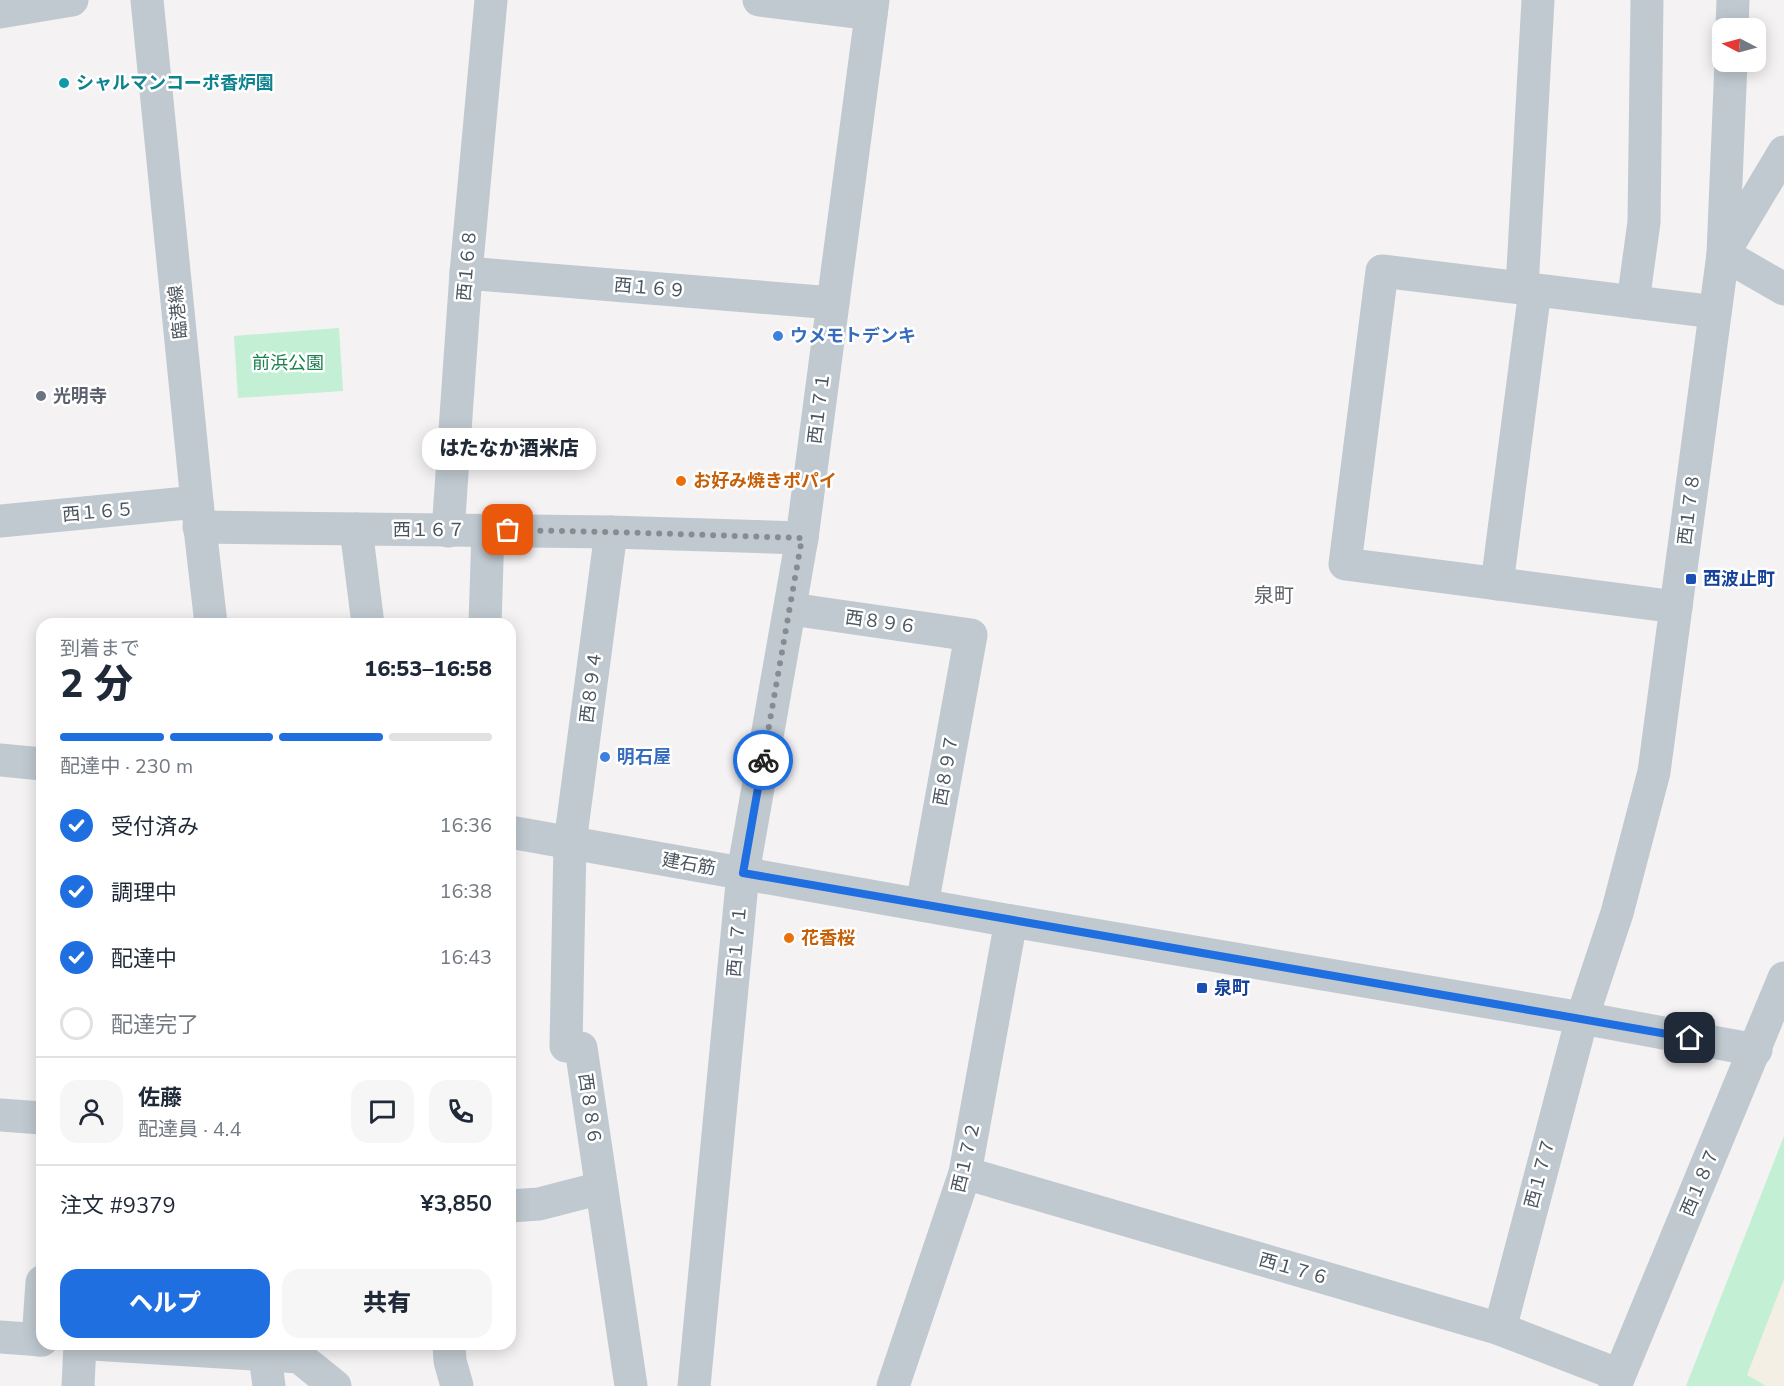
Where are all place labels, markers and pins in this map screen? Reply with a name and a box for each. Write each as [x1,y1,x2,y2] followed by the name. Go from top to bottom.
[76,71,274,95] place label: シャルマンコーポ香炉園
[57,76,71,90] marker: シャルマンコーポ香炉園
[790,324,916,348] place label: ウメモトデンキ
[771,329,785,343] marker: ウメモトデンキ
[53,384,107,408] place label: 光明寺
[34,389,48,403] marker: 光明寺
[421,428,595,470] callout: はたなか酒米店
[693,469,837,493] place label: お好み焼きポパイ
[674,474,688,488] marker: お好み焼きポパイ
[482,504,533,555] pin
[1703,567,1775,591] place label: 西波止町
[1684,572,1698,586] marker: 西波止町
[617,745,671,769] place label: 明石屋
[598,750,612,764] marker: 明石屋
[801,926,855,950] place label: 花香桜
[782,931,796,945] marker: 花香桜
[1214,976,1250,1000] place label: 泉町
[1195,981,1209,995] marker: 泉町
[1664,1012,1715,1063] pin

